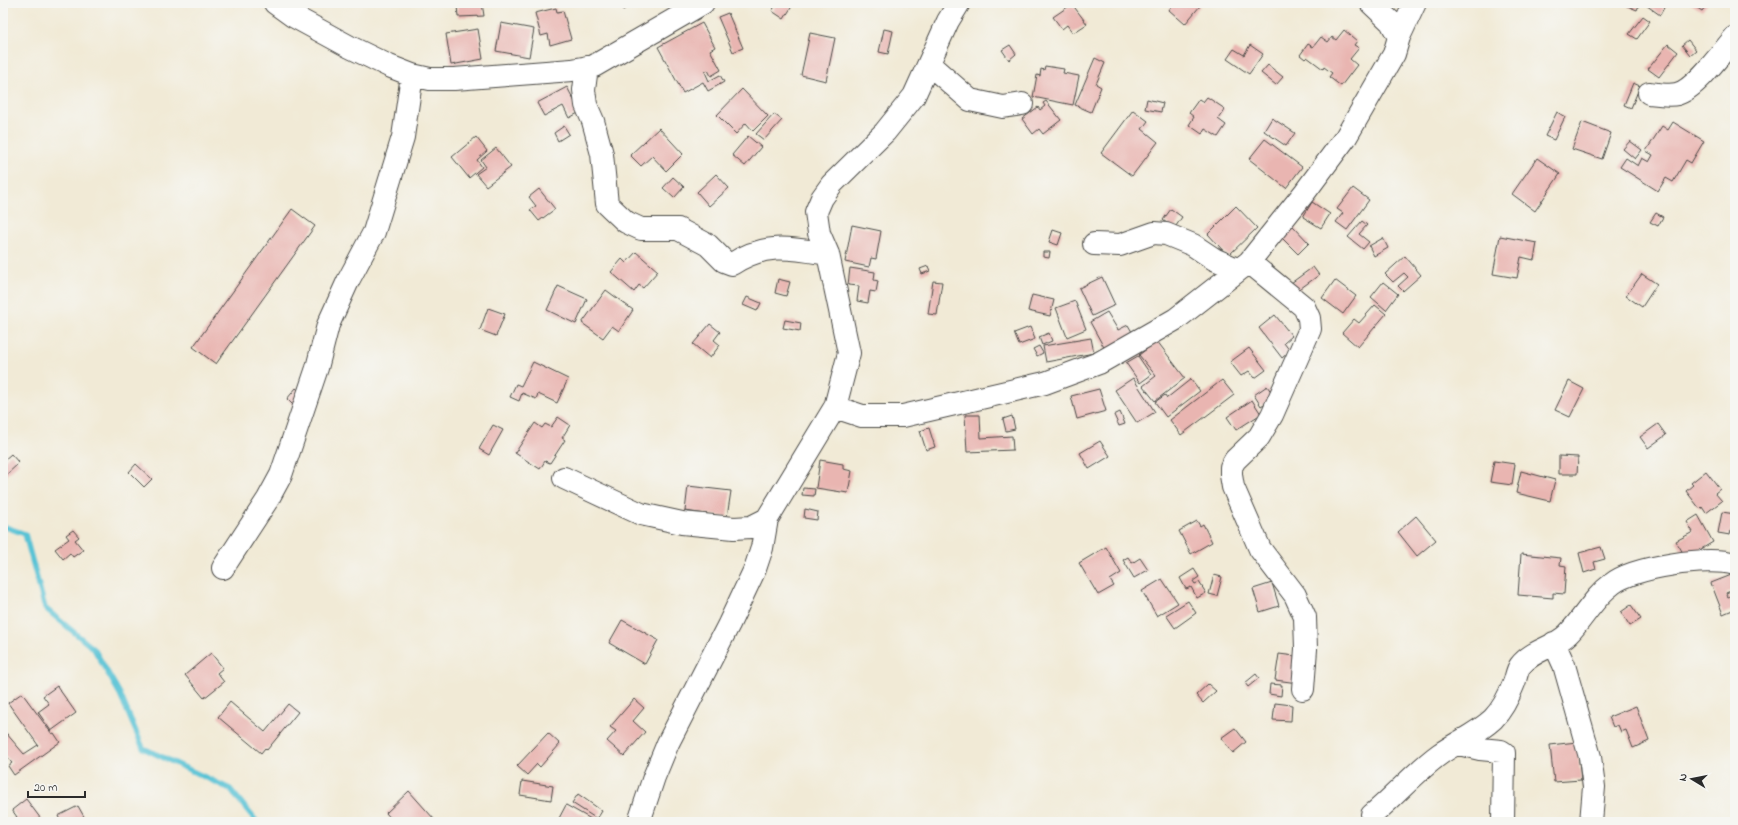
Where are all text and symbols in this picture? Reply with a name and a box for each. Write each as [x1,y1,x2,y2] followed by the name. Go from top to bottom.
[1672,759,1712,799] north arrow
[1675,772,1692,782] text: N
[28,773,85,799] scale bar
[34,779,57,797] text: 20 m

